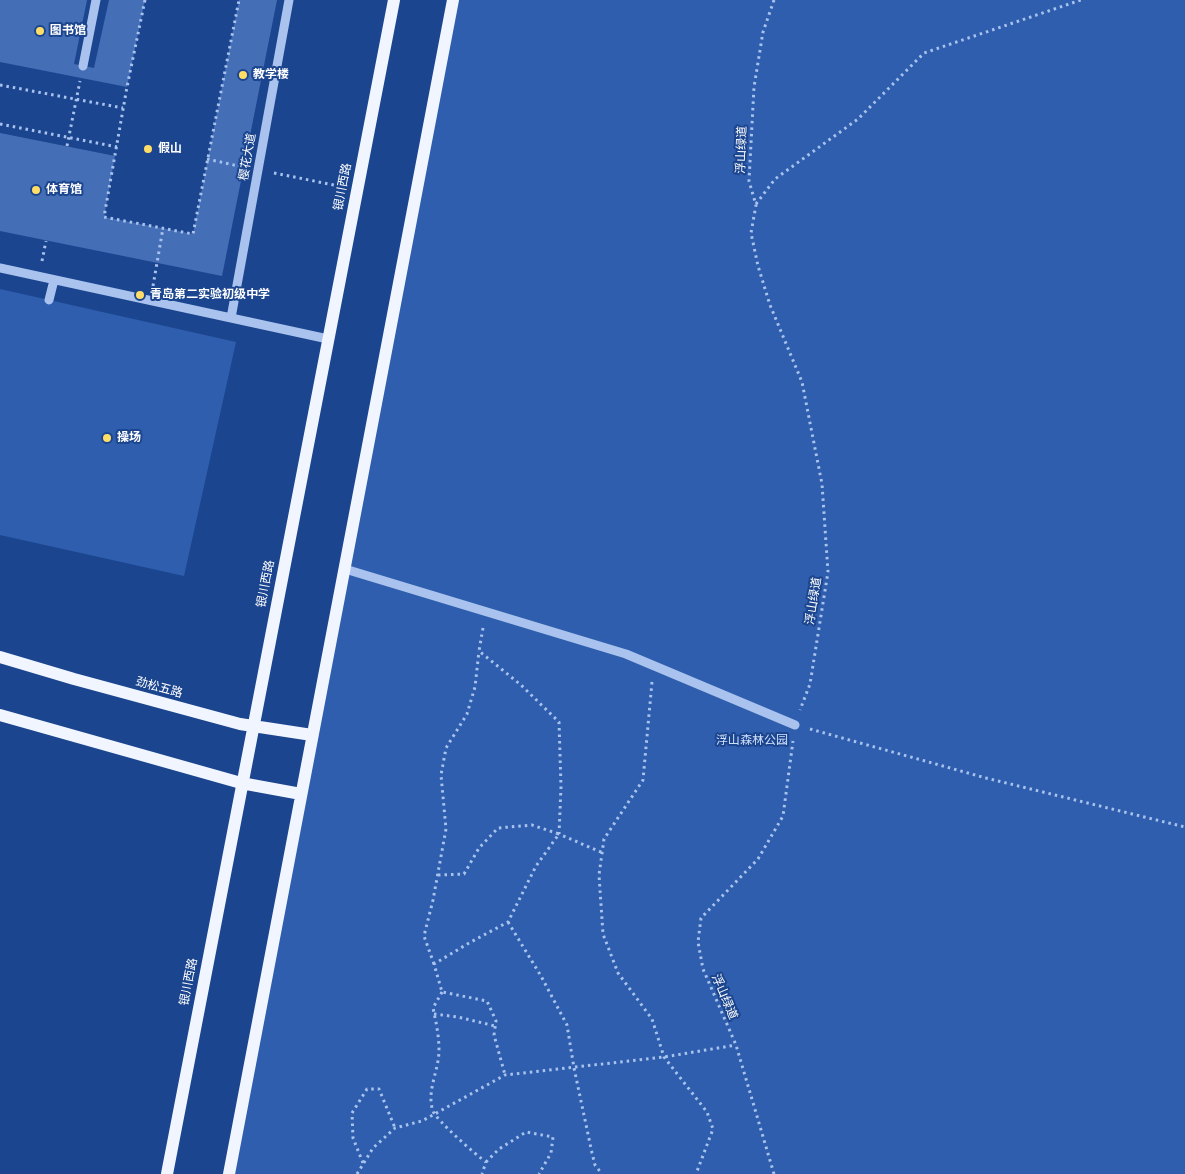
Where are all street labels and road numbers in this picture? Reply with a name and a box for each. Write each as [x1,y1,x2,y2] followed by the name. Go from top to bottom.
[734,126,750,174] street label: 浮山绿道
[237,132,259,182] street label: 樱花大道
[331,162,355,212] street label: 银川西路
[254,559,278,609] street label: 银川西路
[803,576,825,626] street label: 浮山绿道
[134,675,184,701] street label: 劲松五路
[177,957,201,1007] street label: 银川西路
[708,972,740,1022] street label: 浮山绿道

